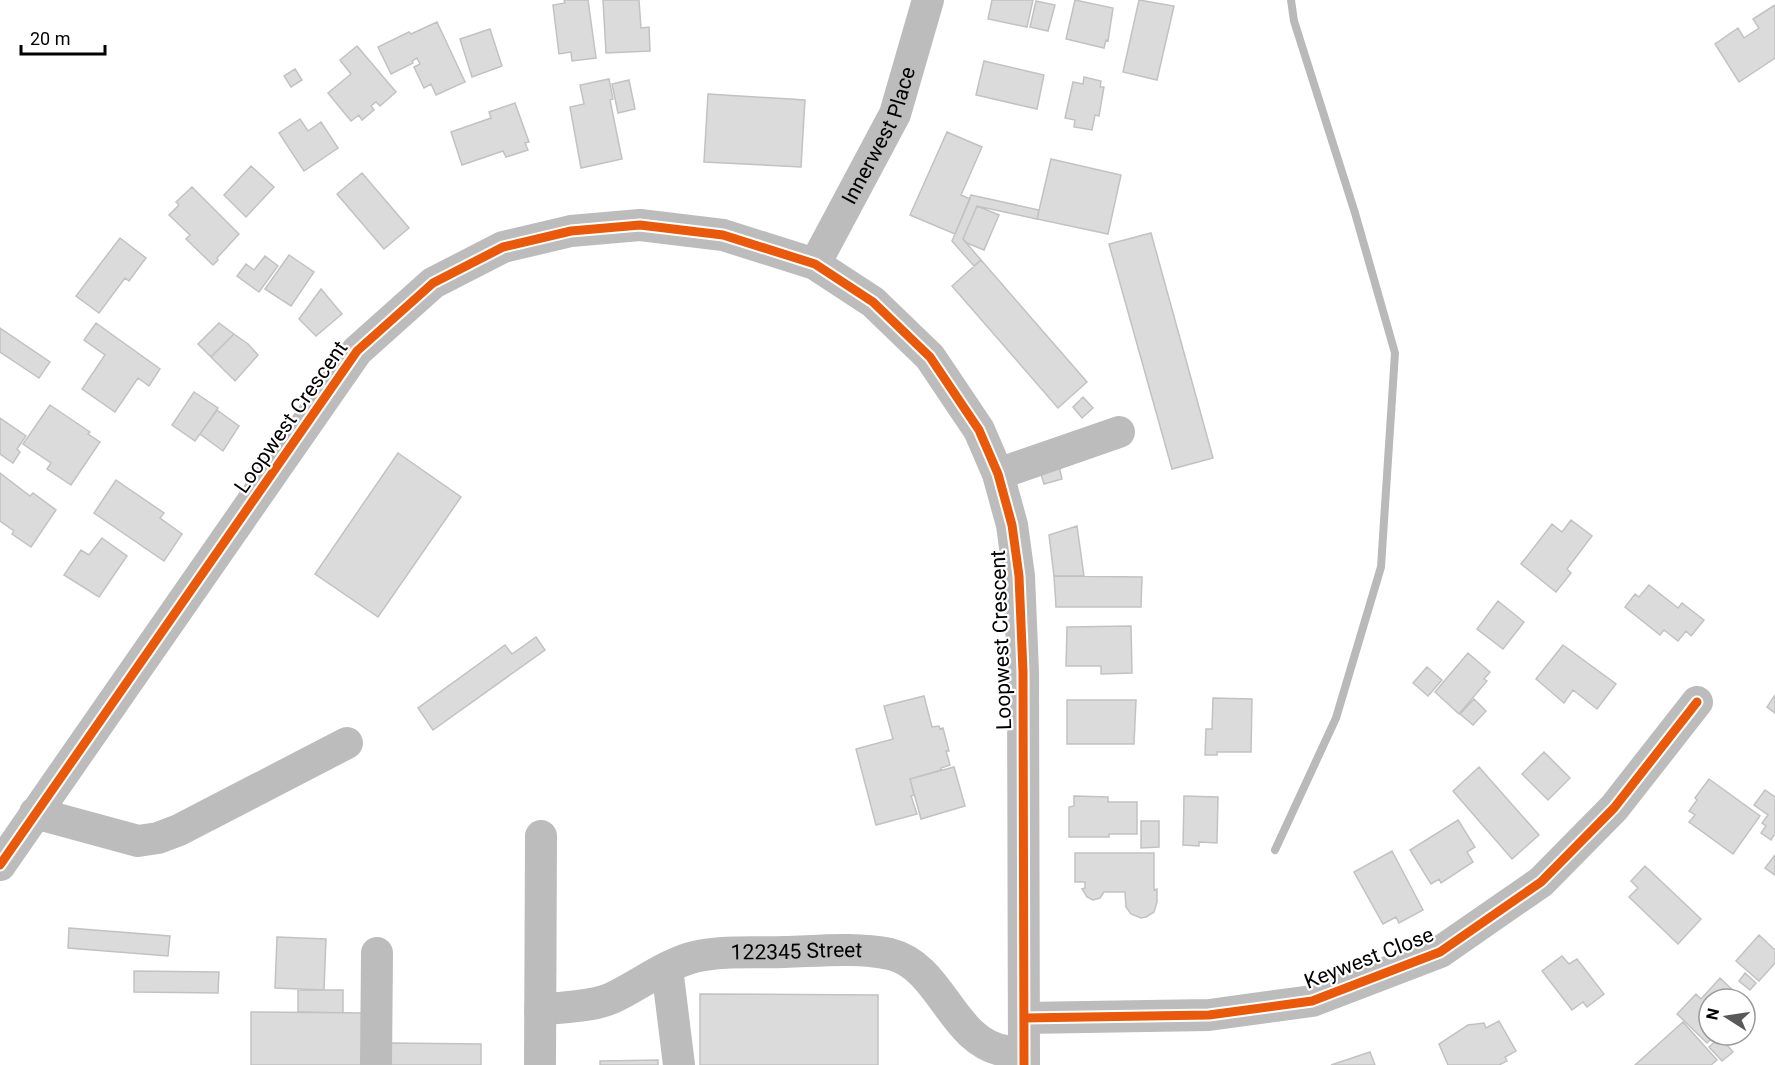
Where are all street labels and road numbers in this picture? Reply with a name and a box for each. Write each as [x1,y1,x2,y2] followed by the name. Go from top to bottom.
[837,64,920,208] street label: Innerwest Place
[230,336,353,498] street label: Loopwest Crescent
[986,549,1016,730] street label: Loopwest Crescent
[1301,922,1437,994] street label: Keywest Close
[730,938,863,964] street label: 122345 Street

